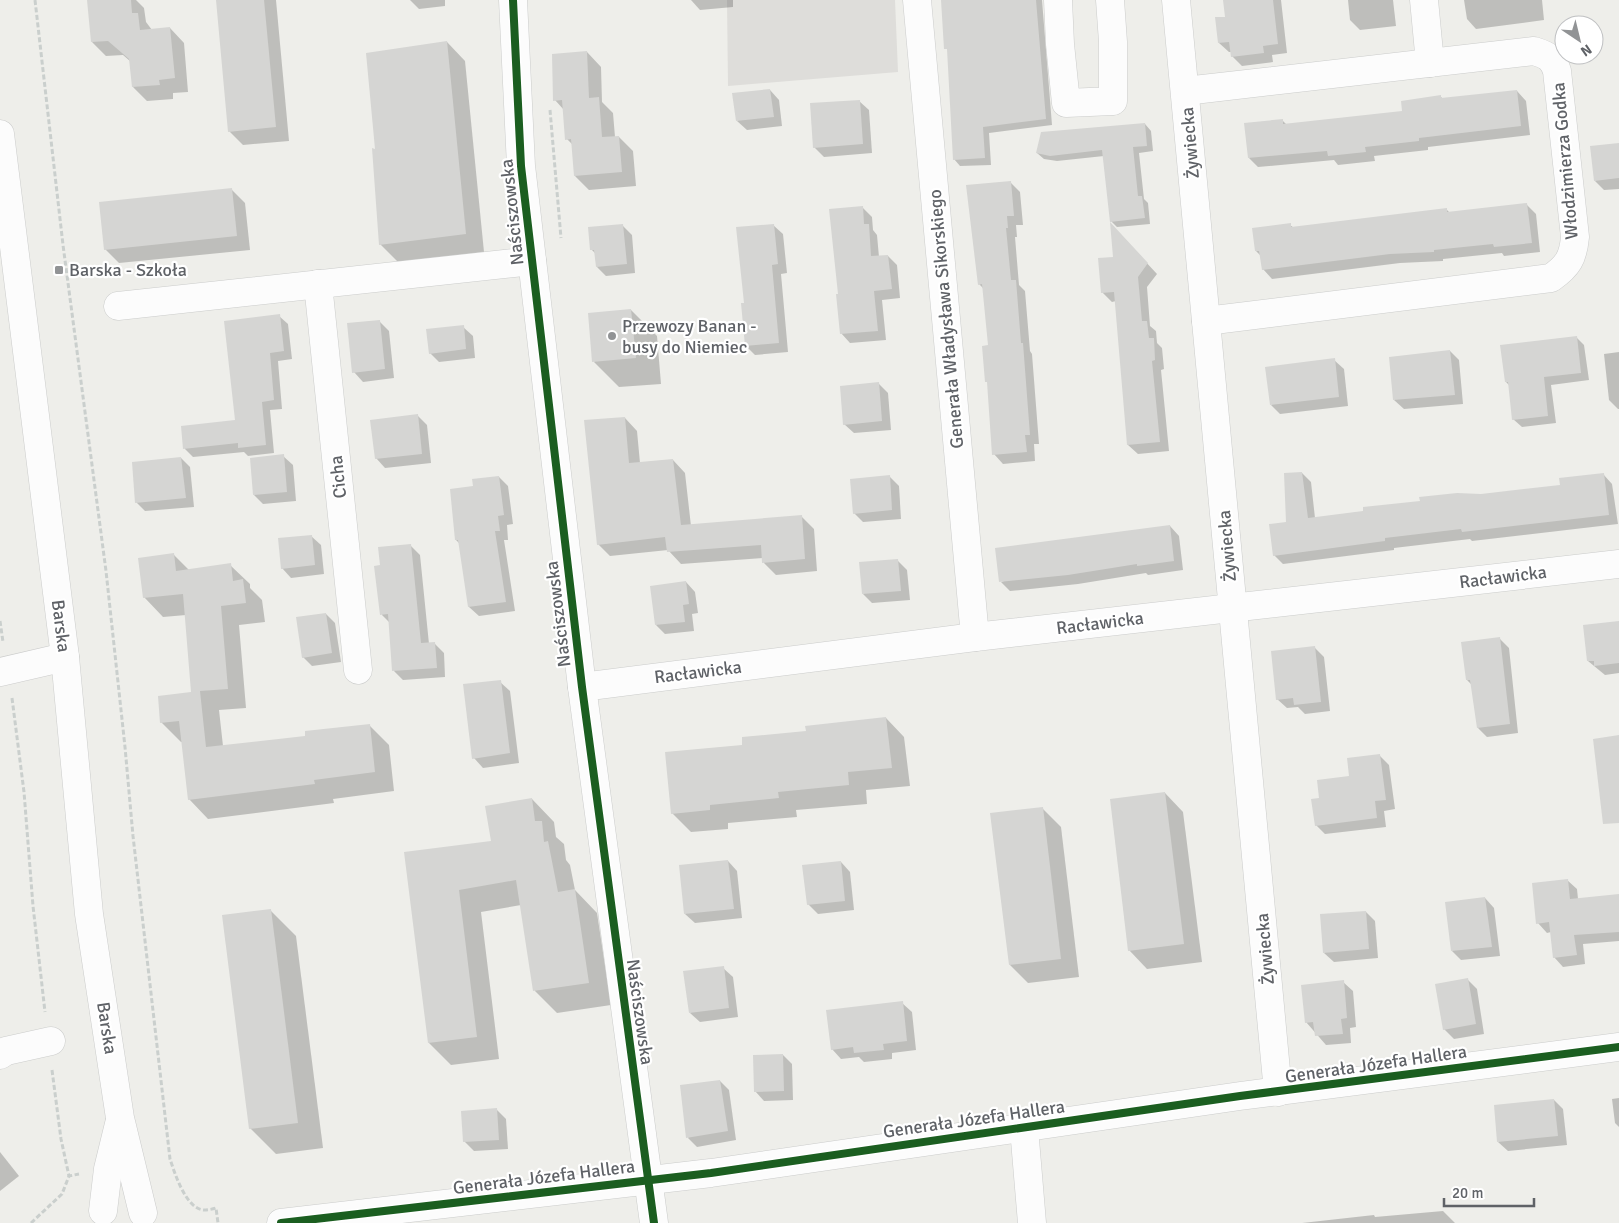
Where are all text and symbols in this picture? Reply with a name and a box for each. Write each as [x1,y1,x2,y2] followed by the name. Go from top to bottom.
[1554,15,1604,65] north arrow
[1577,40,1595,60] text: N
[1547,81,1583,241] street label: Włodzimierza Godka
[1176,106,1204,180] street label: Żywiecka
[495,158,529,266] street label: Naściszowska
[924,188,968,450] street label: Generała Władysława Sikorskiego
[69,259,187,281] place label: Barska - Szkoła
[53,264,65,276] marker: Barska - Szkoła
[622,315,757,358] place label: Przewozy Banan - busy do Niemiec
[606,330,618,342] marker: Przewozy Banan - busy do Niemiec
[325,454,351,500] street label: Cicha
[1213,509,1241,583] street label: Żywiecka
[541,560,575,668] street label: Naściszowska
[1458,561,1548,593] street label: Racławicka
[47,599,75,653] street label: Barska
[1055,607,1145,639] street label: Racławicka
[653,656,743,688] street label: Racławicka
[1251,912,1279,986] street label: Żywiecka
[622,958,658,1066] street label: Naściszowska
[92,1000,122,1056] street label: Barska
[1284,1040,1468,1088] street label: Generała Józefa Hallera
[882,1095,1066,1143] street label: Generała Józefa Hallera
[452,1155,636,1199] street label: Generała Józefa Hallera
[1444,1176,1534,1208] scale bar
[1452,1184,1483,1202] text: 20 m

